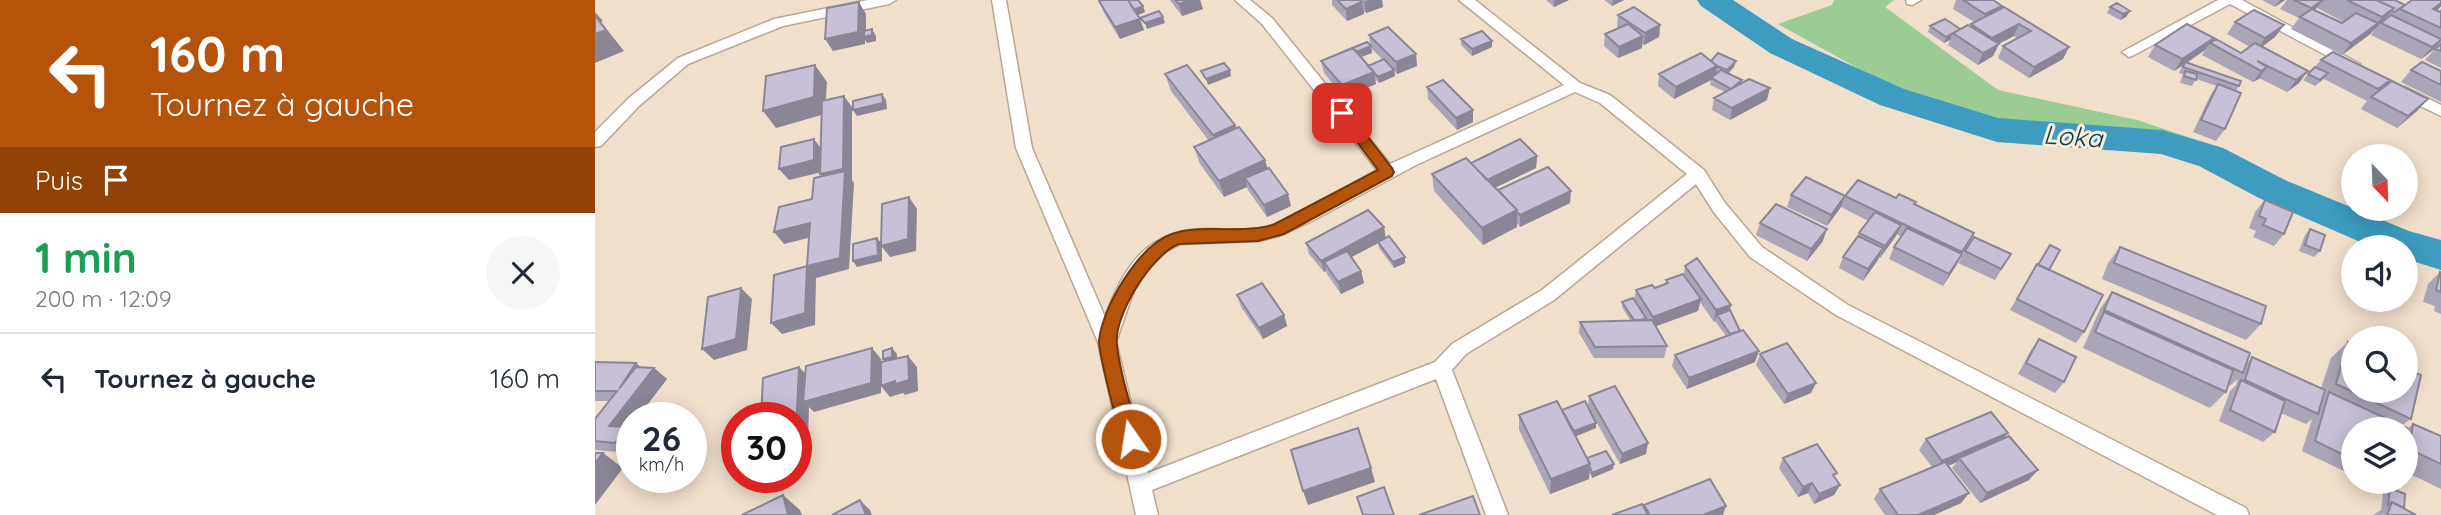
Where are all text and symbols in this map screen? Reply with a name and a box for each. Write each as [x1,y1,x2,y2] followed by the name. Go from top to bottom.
[150,23,285,84] text: 160 m
[35,28,126,119] icon: left
[1312,83,1372,143] pin
[150,84,414,124] text: Tournez à gauche
[1323,94,1361,132] icon: arrive
[2042,117,2105,155] water label: Loka
[2341,144,2419,220] north arrow
[2341,144,2418,494] map controls
[97,161,135,199] icon: arrive
[35,164,83,197] text: Puis
[35,231,137,284] text: 1 min
[2341,235,2418,312] button: sound
[486,236,560,310] button: close
[35,284,171,313] text: 200 m · 12:09
[2341,326,2418,403] button: search
[35,360,73,398] icon: left
[94,362,316,395] text: Tournez à gauche
[490,362,560,395] text: 160 m
[721,402,812,493] speed limit sign: 30
[1094,402,1168,476] position arrow
[642,416,681,460] text: 26
[2341,417,2418,494] button: layers
[639,453,684,476] text: km/h

